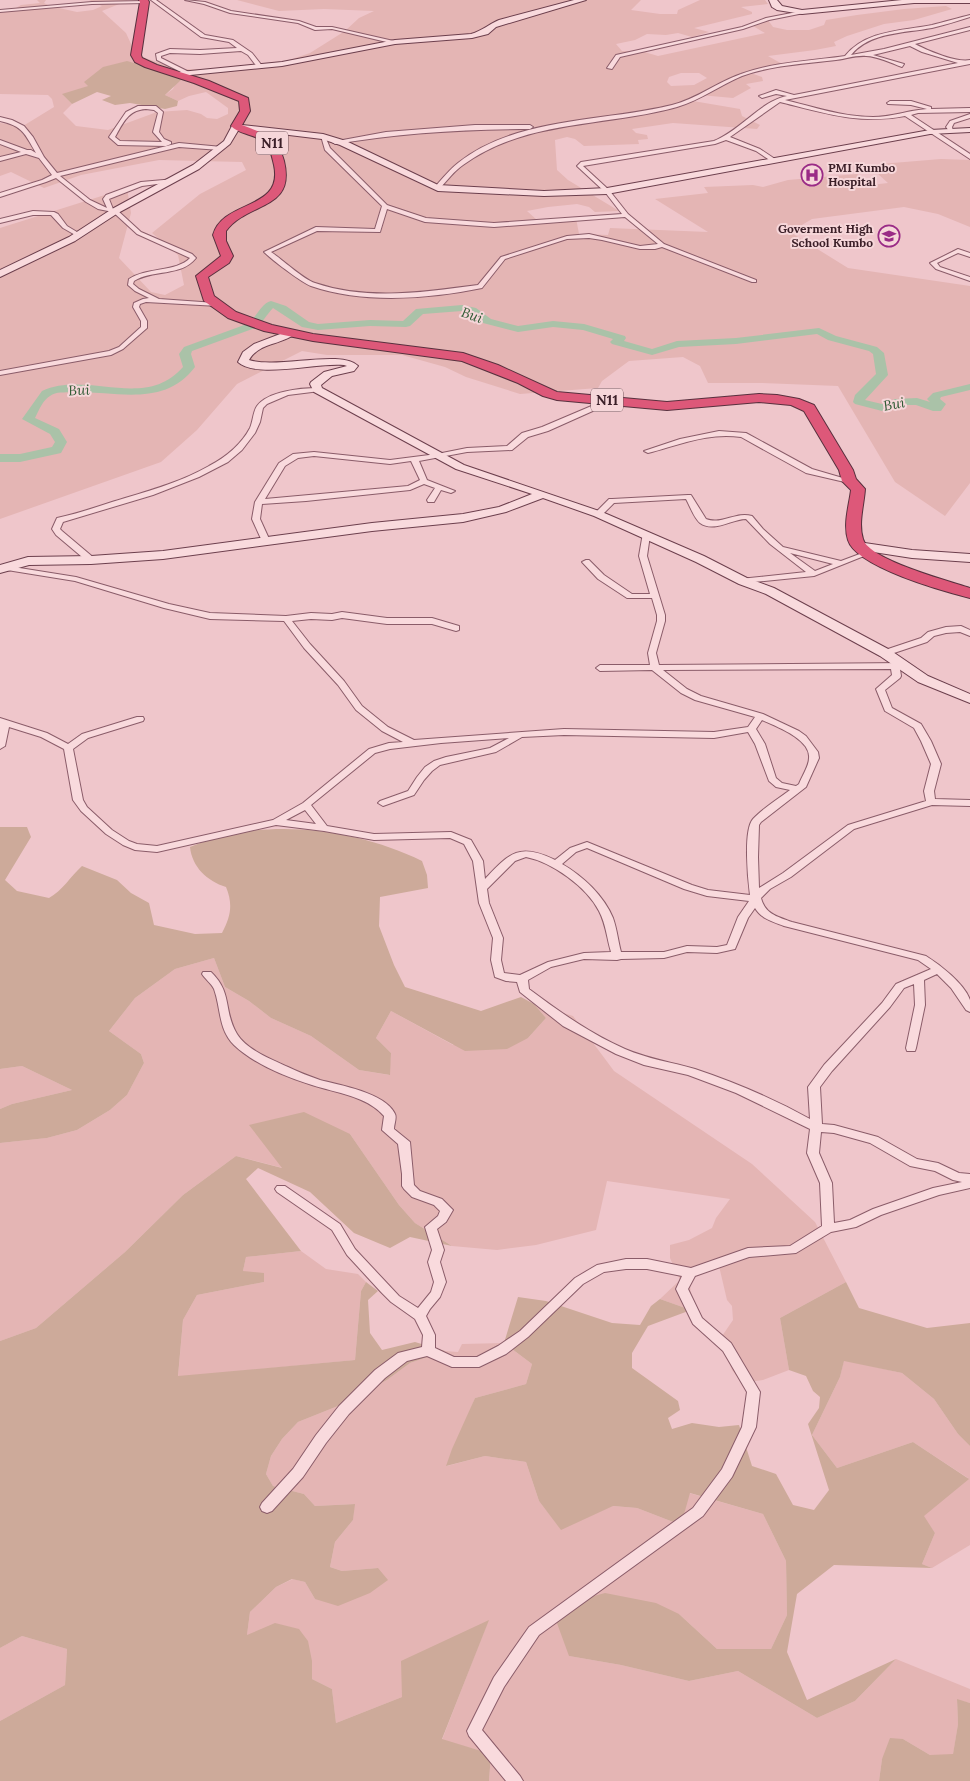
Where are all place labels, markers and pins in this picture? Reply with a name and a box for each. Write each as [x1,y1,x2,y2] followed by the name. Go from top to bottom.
[828,160,896,189] place label: PMI Kumbo Hospital
[800,163,824,187] hospital icon: PMI Kumbo Hospital
[778,221,874,250] place label: Goverment High School Kumbo
[877,224,901,248] school or university icon: Goverment High School Kumbo

